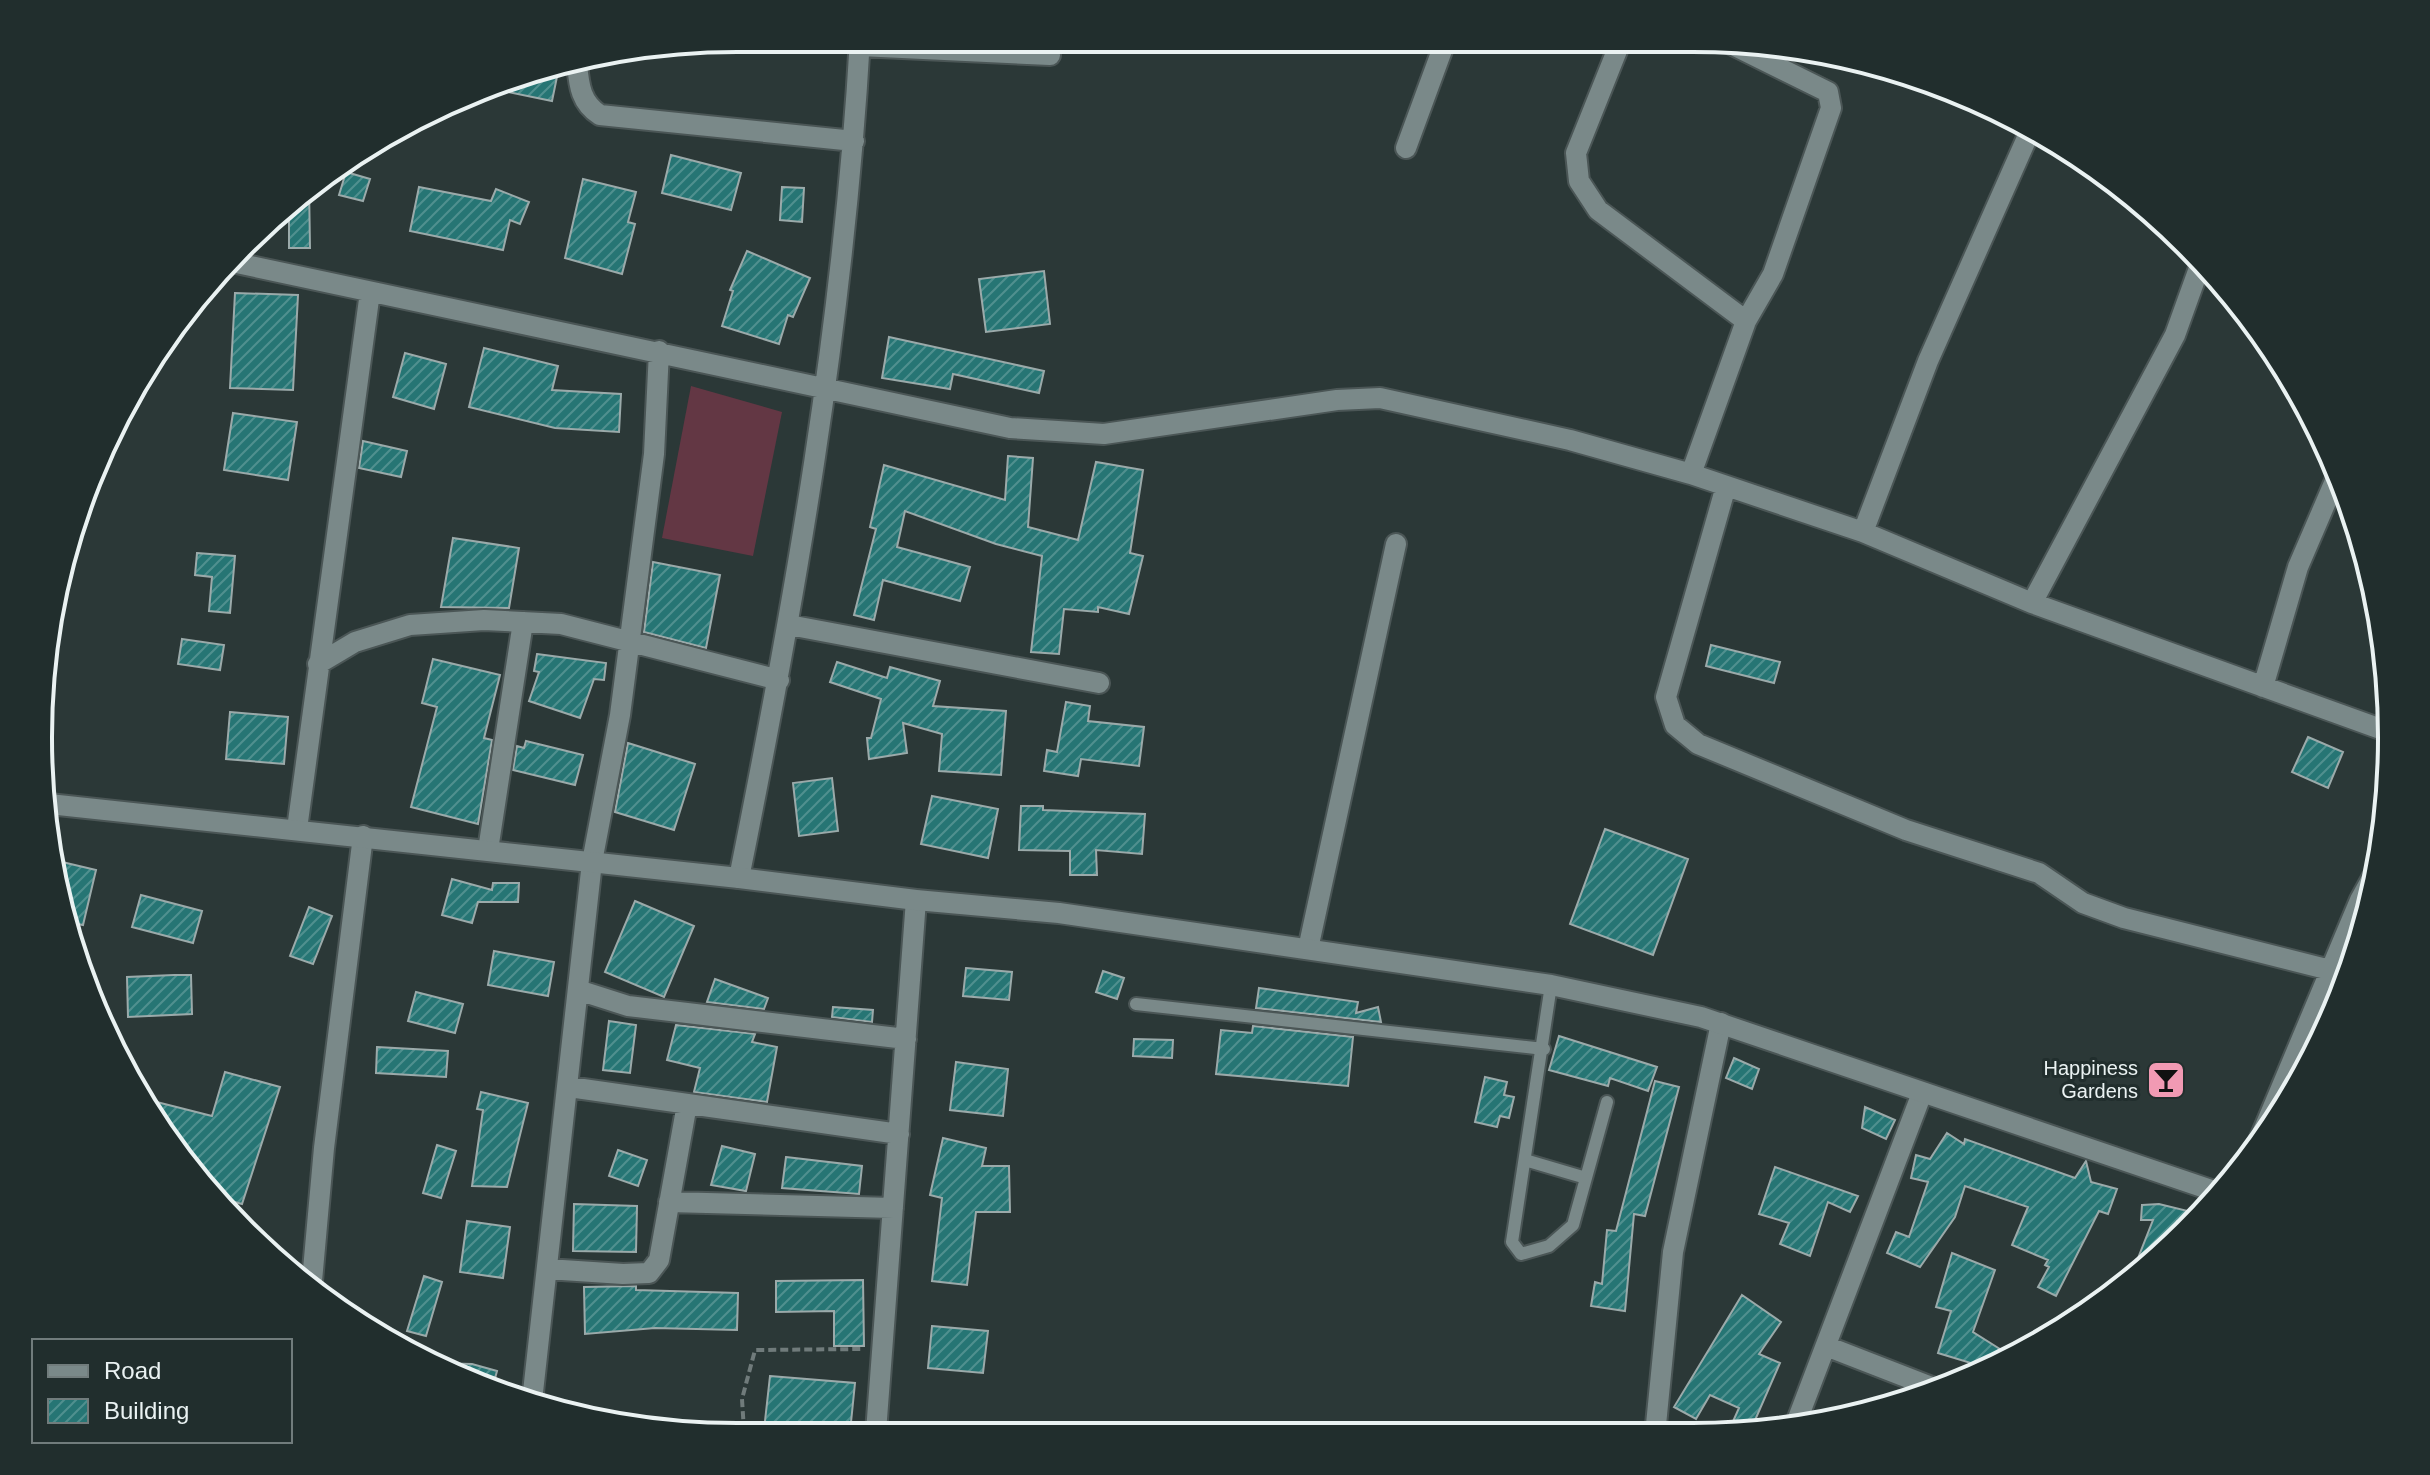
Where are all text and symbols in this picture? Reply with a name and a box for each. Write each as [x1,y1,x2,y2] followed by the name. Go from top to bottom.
[2043,1057,2138,1102] place label: Happiness Gardens
[2145,1059,2187,1101] bar icon: Happiness Gardens
[32,1339,292,1443] legend
[104,1357,161,1384] text: Road
[104,1397,189,1424] text: Building

